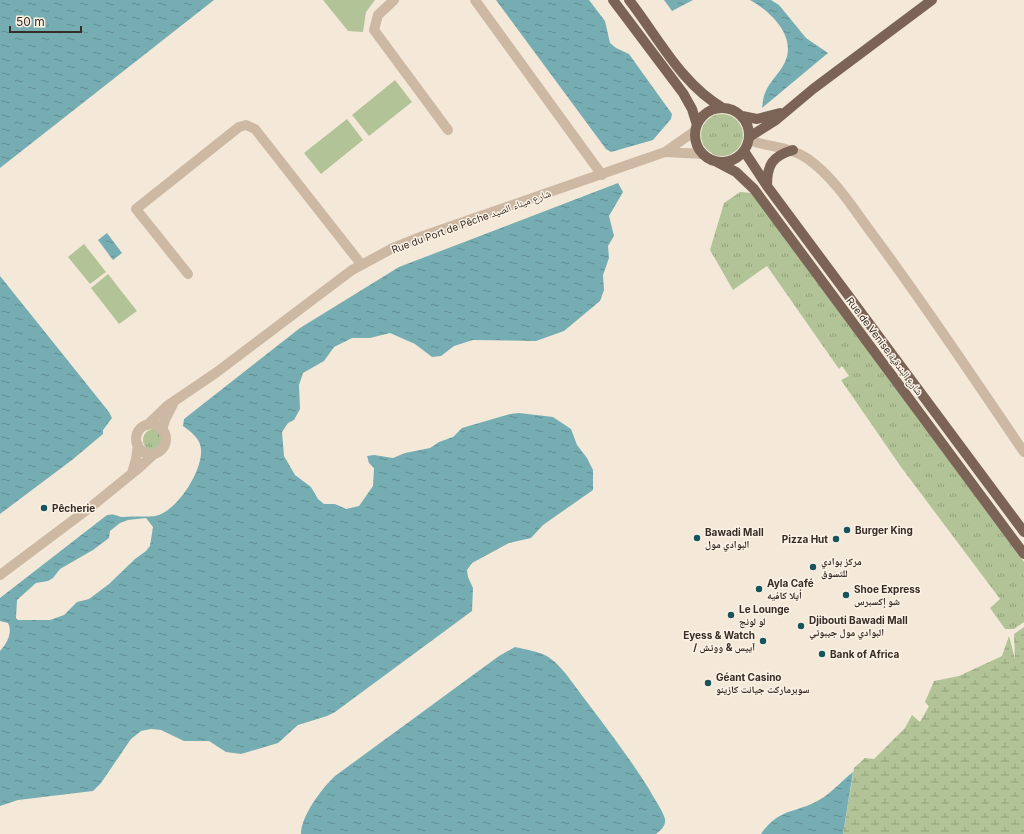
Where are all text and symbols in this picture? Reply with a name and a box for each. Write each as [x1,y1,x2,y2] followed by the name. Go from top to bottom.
[10,8,81,34] scale bar
[16,14,45,29] text: 50 m
[390,186,553,256] street label: Rue du Port de Pêche شارع ميناء الصيد
[843,295,926,398] street label: Rue de Venise شارع البندقية
[52,502,95,514] place label: Pêcherie
[39,503,49,513] marker: Pêcherie
[855,524,913,537] place label: Burger King
[842,525,852,535] marker: Burger King
[705,526,764,552] place label: Bawadi Mall البوادي مول
[692,533,702,543] marker: Bawadi Mall البوادي مول
[782,533,828,545] place label: Pizza Hut
[831,534,841,544] marker: Pizza Hut
[821,555,862,580] place label: مركز بوادي للتسوق
[808,562,818,572] marker: مركز بوادي للتسوق
[767,577,814,601] place label: Ayla Café أيلا كافيه
[854,583,921,609] place label: Shoe Express شو إكسبرس
[754,584,764,594] marker: Ayla Café أيلا كافيه
[841,590,851,600] marker: Shoe Express شو إكسبرس
[739,603,790,629] place label: Le Lounge لو لونج
[726,610,736,620] marker: Le Lounge لو لونج
[809,614,908,640] place label: Djibouti Bawadi Mall البوادي مول جيبوتي
[796,621,806,631] marker: Djibouti Bawadi Mall البوادي مول جيبوتي
[683,629,755,654] place label: Eyess & Watch / آييس & ووتش
[758,636,768,646] marker: Eyess & Watch / آييس & ووتش
[830,648,899,660] place label: Bank of Africa
[817,649,827,659] marker: Bank of Africa
[716,671,810,696] place label: Géant Casino سوبرماركت جيانت كازينو
[703,678,713,688] marker: Géant Casino سوبرماركت جيانت كازينو

